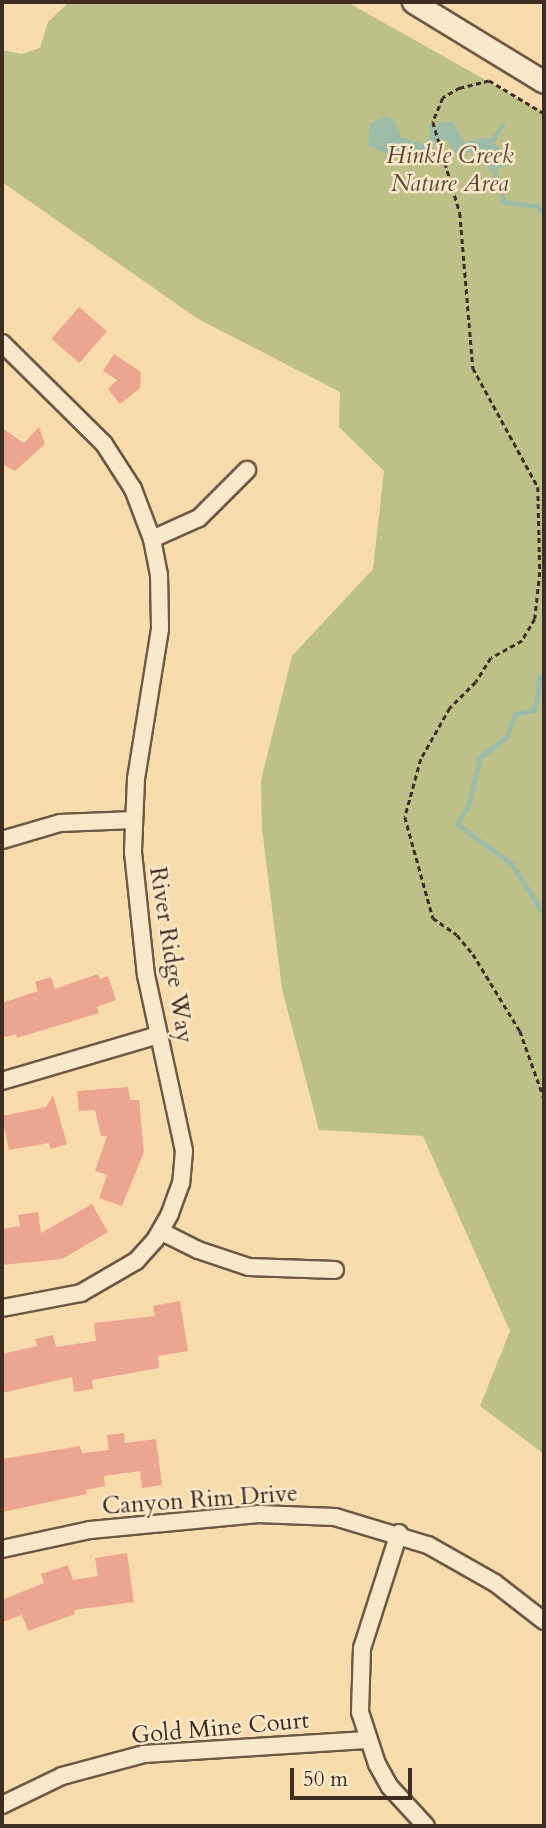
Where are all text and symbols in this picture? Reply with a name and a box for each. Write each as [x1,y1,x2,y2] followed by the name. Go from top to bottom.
[386,142,514,198] park label: Hinkle Creek Nature Area
[143,865,199,1045] street label: River Ridge Way
[101,1479,299,1521] street label: Canyon Rim Drive
[130,1706,310,1750] street label: Gold Mine Court
[294,1755,416,1799] scale bar
[303,1765,348,1794] text: 50 m

